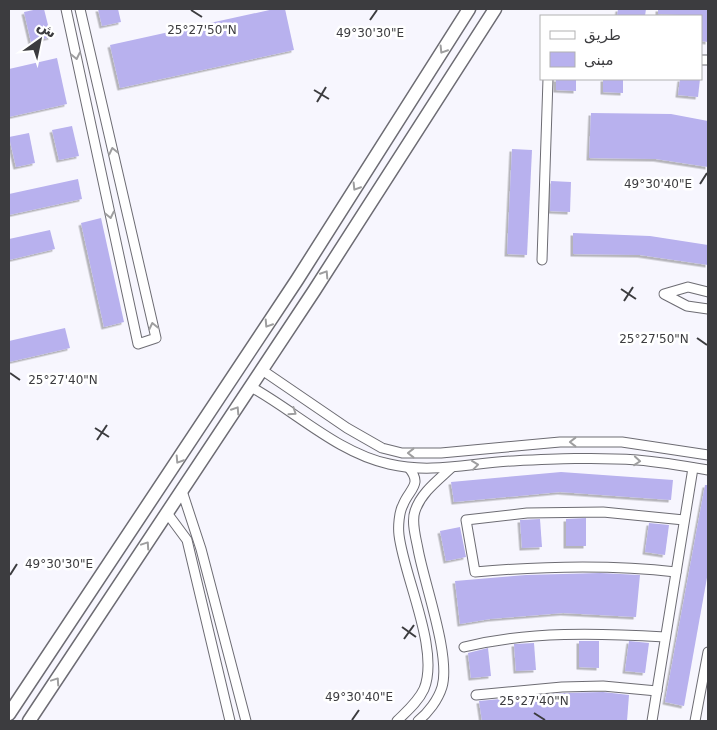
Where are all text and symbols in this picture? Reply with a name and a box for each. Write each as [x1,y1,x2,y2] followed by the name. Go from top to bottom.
[15,15,65,65] north arrow
[540,15,702,80] legend
[35,17,60,41] text: ش
[167,23,237,37] text: 25°27'50"N
[336,26,404,40] text: 49°30'30"E
[584,26,621,44] text: طريق
[440,44,449,54] one-way arrow
[584,51,614,69] text: مبنى
[70,52,81,61] one-way arrow
[108,146,119,155] one-way arrow
[624,177,692,191] text: 49°30'40"E
[353,181,362,191] one-way arrow
[105,211,115,220] one-way arrow
[319,270,328,280] one-way arrow
[265,318,274,328] one-way arrow
[148,322,159,331] one-way arrow
[619,332,689,346] text: 25°27'50"N
[28,373,98,387] text: 25°27'40"N
[229,406,239,415] one-way arrow
[287,406,296,415] one-way arrow
[569,437,576,447] one-way arrow
[407,448,414,458] one-way arrow
[176,454,185,463] one-way arrow
[634,455,642,466] one-way arrow
[471,461,480,471] one-way arrow
[140,542,149,551] one-way arrow
[25,557,93,571] text: 49°30'30"E
[50,677,59,686] one-way arrow
[325,690,393,704] text: 49°30'40"E
[499,694,569,708] text: 25°27'40"N

